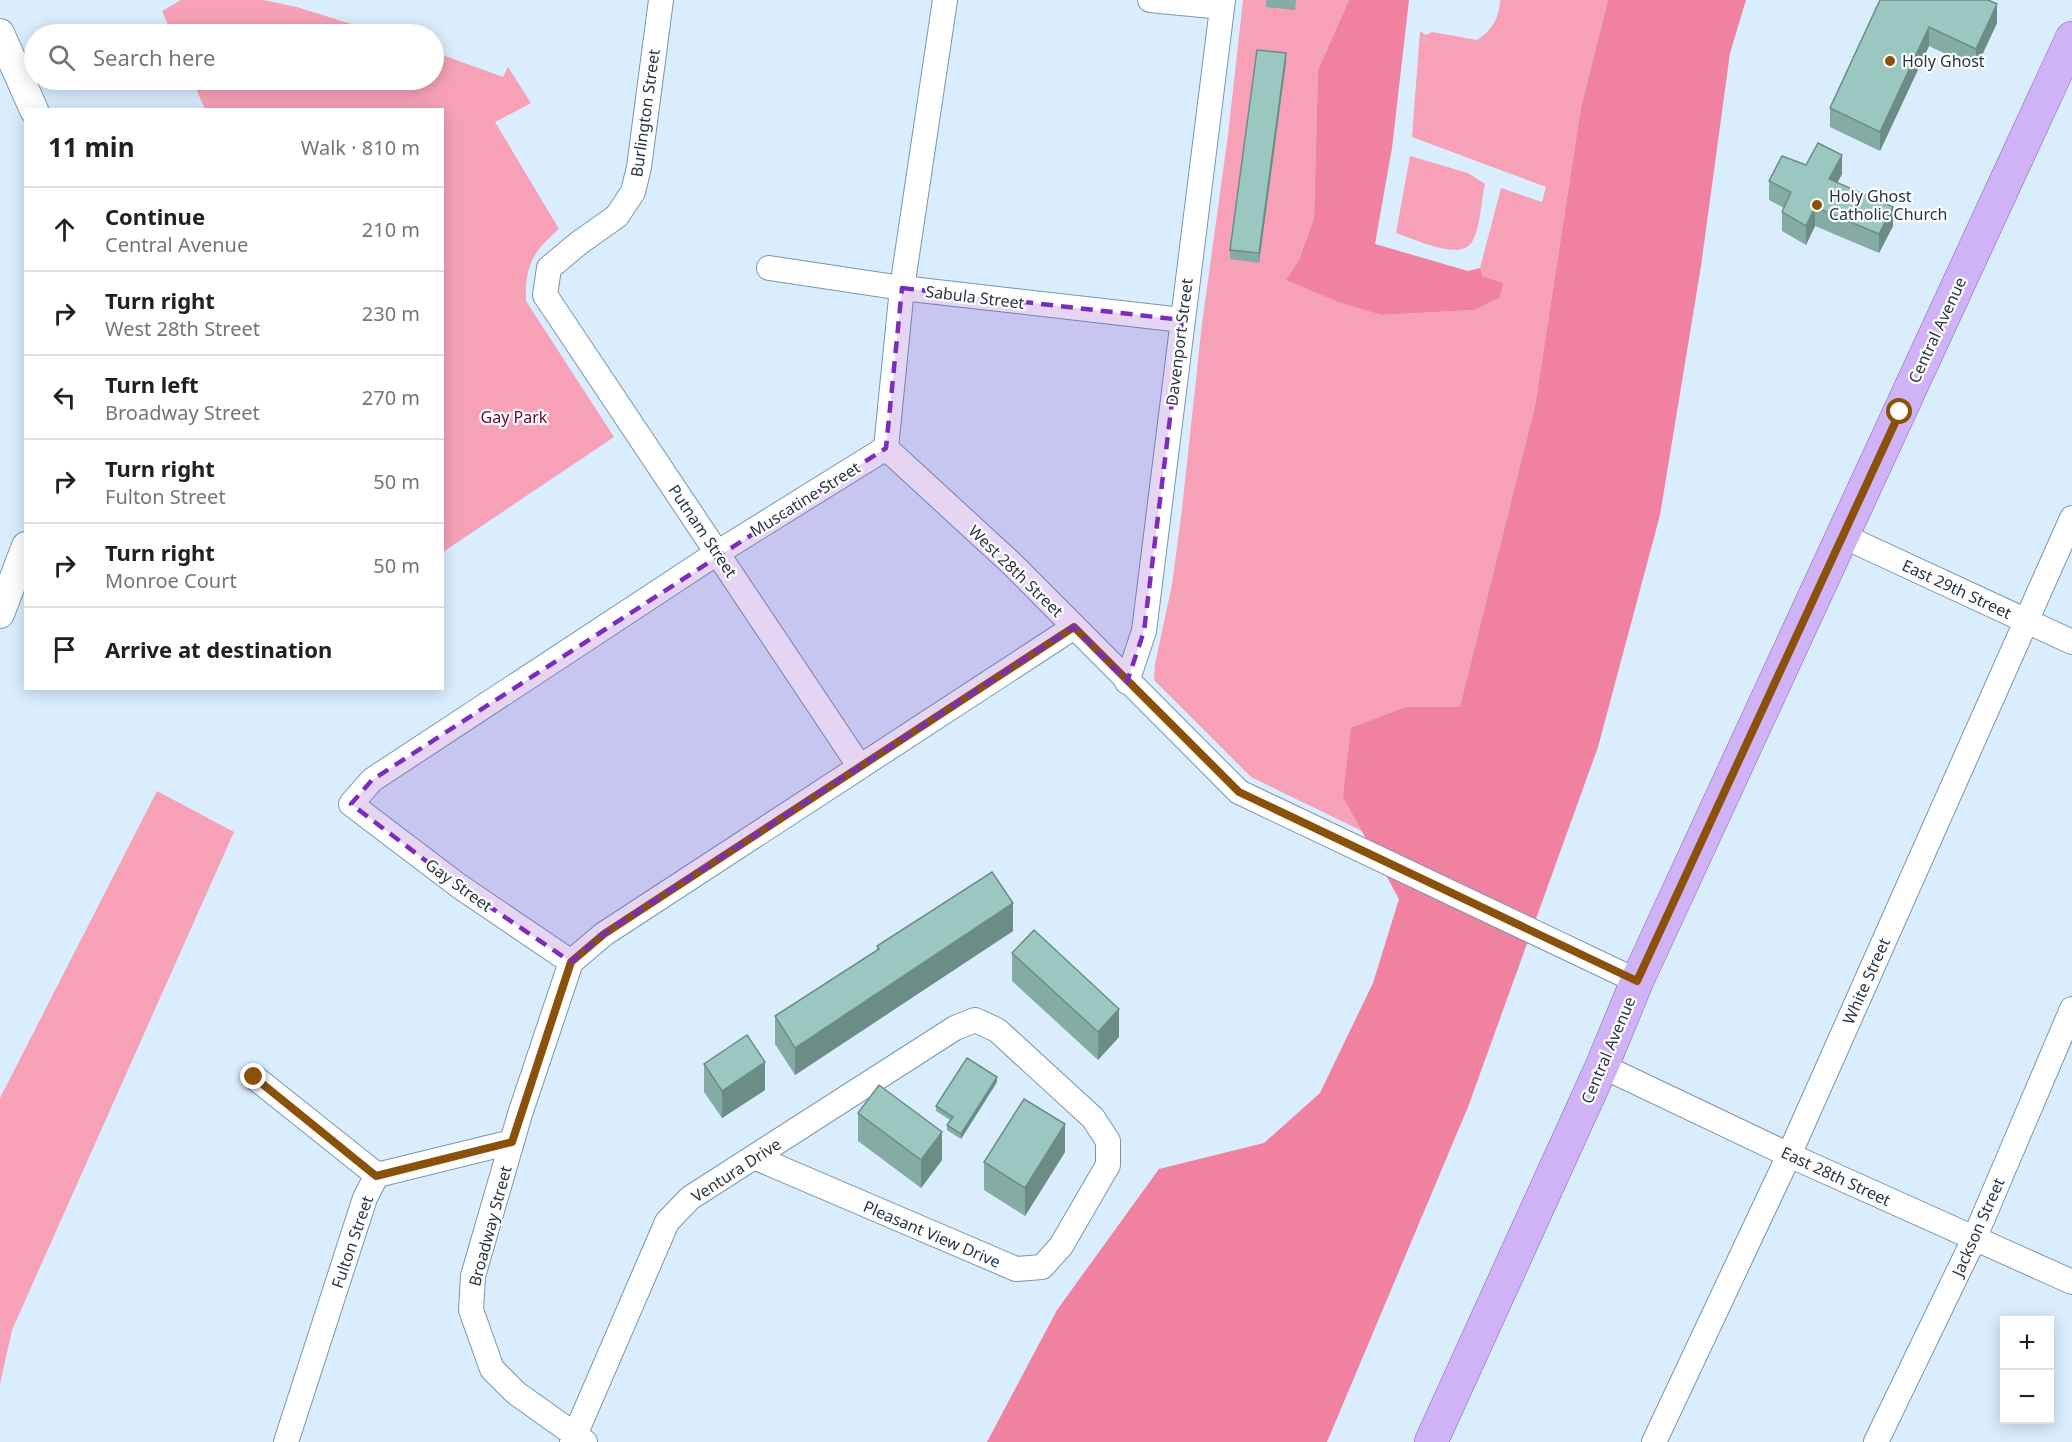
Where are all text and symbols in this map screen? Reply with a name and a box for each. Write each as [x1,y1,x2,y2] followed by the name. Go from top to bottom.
[24,24,444,90] search box
[45,41,78,74] icon: search
[93,42,215,72] text: Search here
[625,47,665,178] street label: Burlington Street
[1902,50,1985,72] place label: Holy Ghost
[1883,54,1897,68] marker: Holy Ghost
[48,129,135,165] text: 11 min
[301,134,420,161] text: Walk · 810 m
[1829,185,1947,225] place label: Holy Ghost Catholic Church
[1810,198,1824,212] marker: Holy Ghost Catholic Church
[105,201,205,231] text: Continue
[48,213,81,246] icon: ahead
[362,216,420,243] text: 210 m
[105,231,248,258] text: Central Avenue
[1903,273,1971,387] street label: Central Avenue
[1160,277,1198,407] street label: Davenport Street
[924,280,1026,314] street label: Sabula Street
[105,285,215,315] text: Turn right
[48,297,81,330] icon: right
[362,300,420,327] text: 230 m
[105,315,260,342] text: West 28th Street
[105,369,199,399] text: Turn left
[48,381,81,414] icon: left
[362,384,420,411] text: 270 m
[1886,398,1912,424] route start
[105,399,260,426] text: Broadway Street
[481,406,548,428] park label: Gay Park
[105,453,215,483] text: Turn right
[746,456,865,542] street label: Muscatine Street
[48,465,81,498] icon: right
[373,468,420,495] text: 50 m
[664,480,742,582] street label: Putnam Street
[105,483,226,510] text: Fulton Street
[964,520,1068,622] street label: West 28th Street
[105,537,215,567] text: Turn right
[48,549,81,582] icon: right
[373,552,420,579] text: 50 m
[1899,554,2015,624] street label: East 29th Street
[105,567,237,594] text: Monroe Court
[48,633,81,666] icon: arrive
[105,634,332,664] text: Arrive at destination
[421,853,497,917] street label: Gay Street
[1837,934,1895,1028] street label: White Street
[1575,993,1641,1107] street label: Central Avenue
[240,1063,266,1089] route end
[687,1133,785,1207] street label: Ventura Drive
[1778,1141,1894,1211] street label: East 28th Street
[463,1163,517,1289] street label: Broadway Street
[1946,1174,2010,1282] street label: Jackson Street
[326,1193,378,1291] street label: Fulton Street
[860,1195,1004,1273] street label: Pleasant View Drive
[2000,1316,2054,1424] map controls
[2000,1316,2054,1370] button: +
[2000,1370,2054,1424] button: −

